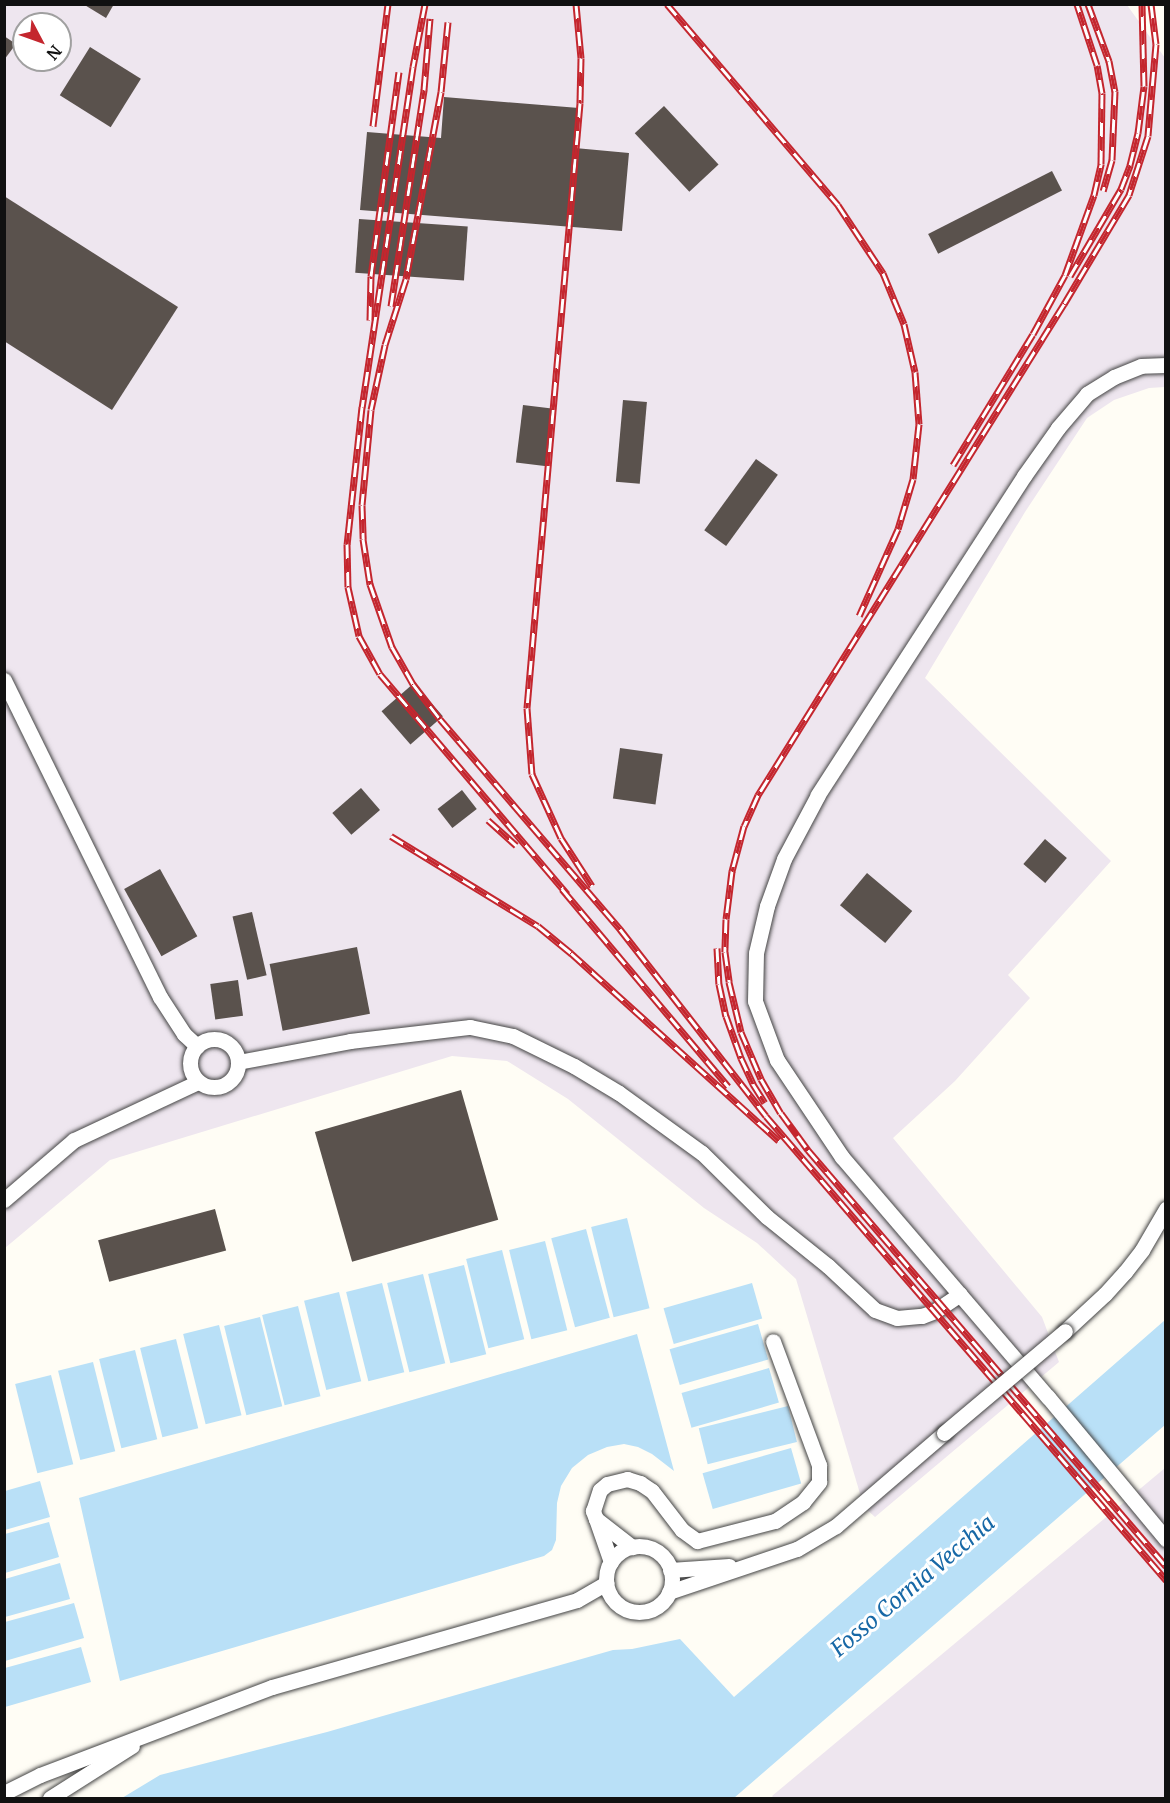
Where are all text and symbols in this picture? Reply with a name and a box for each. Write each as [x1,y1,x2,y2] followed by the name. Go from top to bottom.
[12,12,72,72] north arrow
[42,41,66,64] text: N
[826,1510,1000,1662] water label: Fosso Cornia Vecchia

